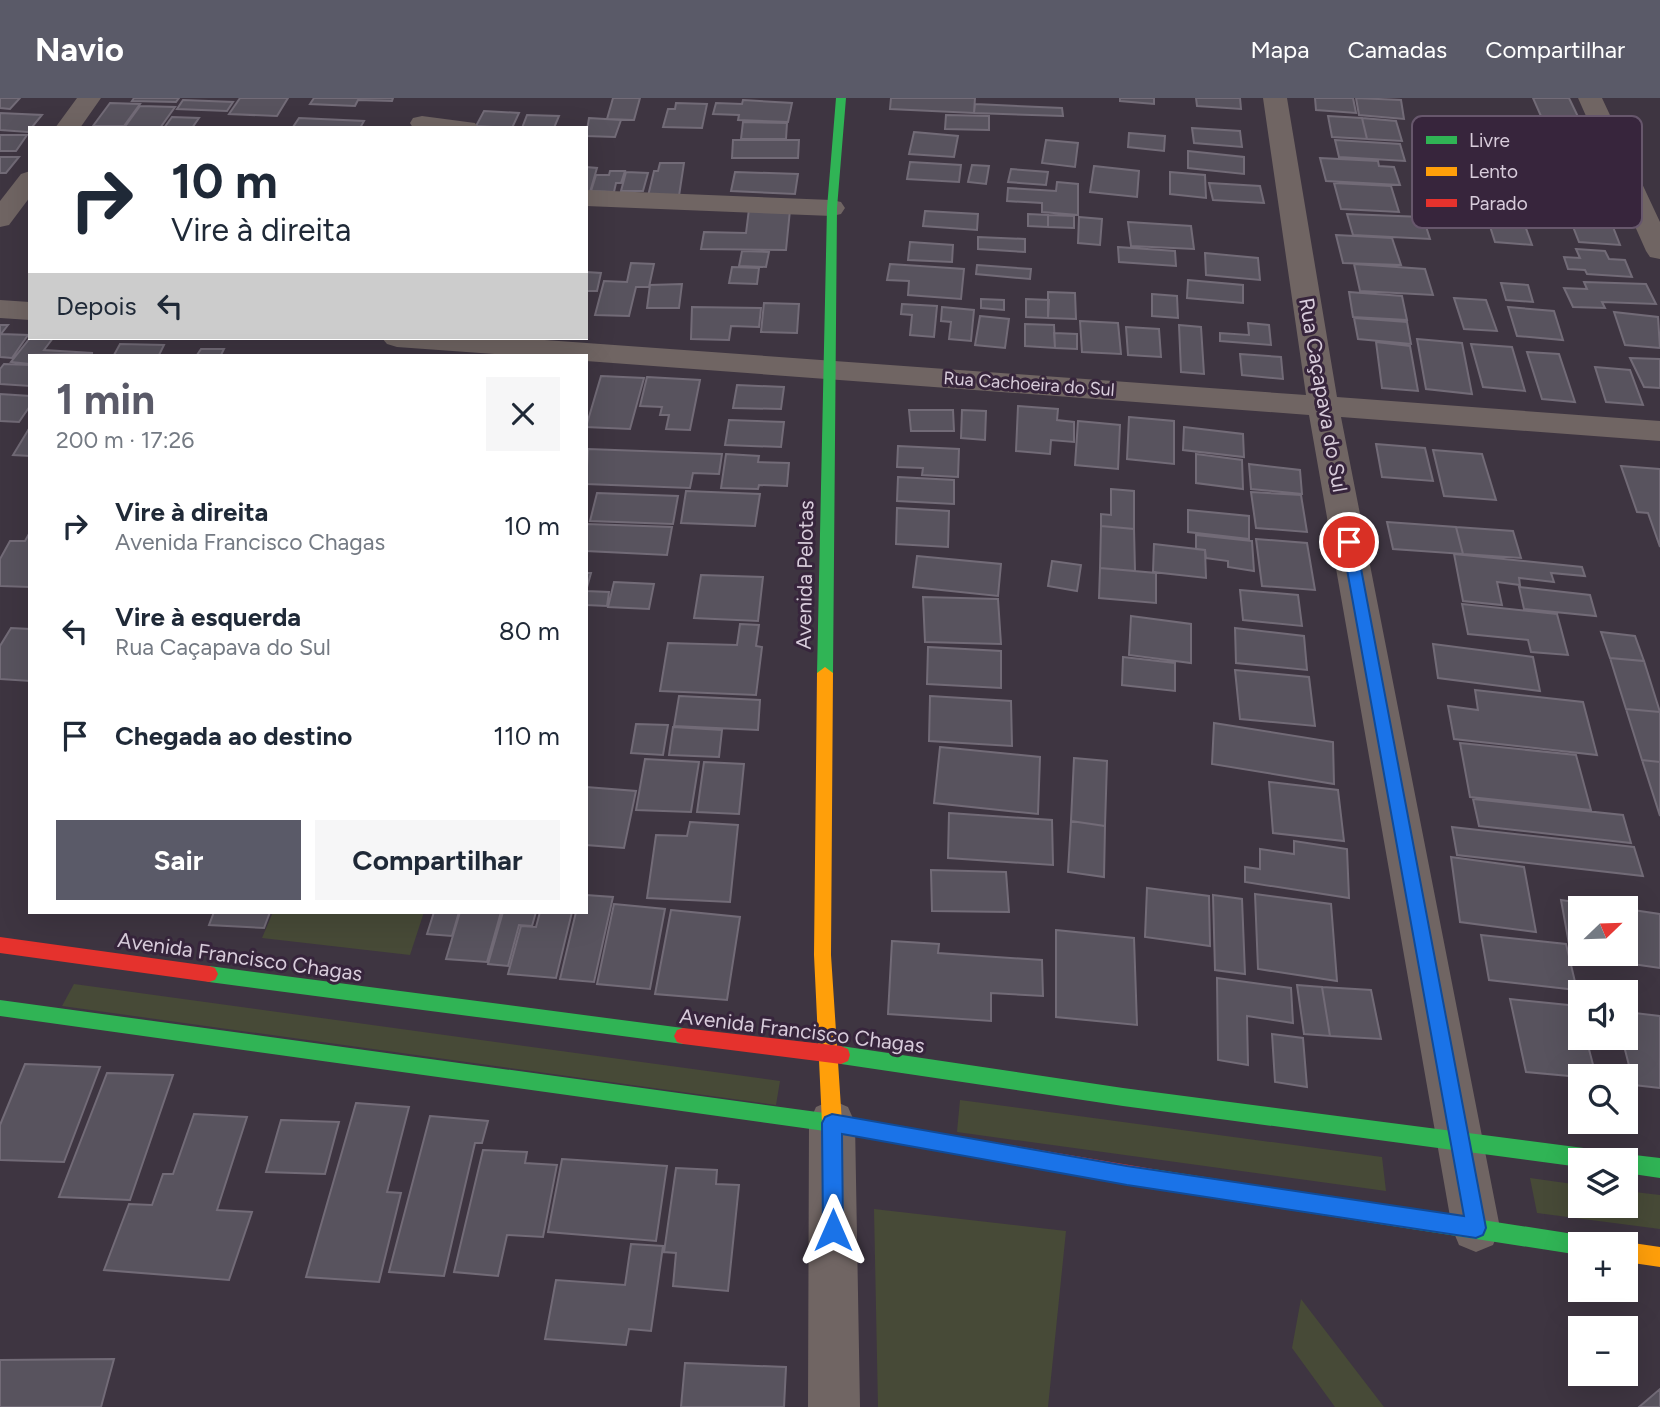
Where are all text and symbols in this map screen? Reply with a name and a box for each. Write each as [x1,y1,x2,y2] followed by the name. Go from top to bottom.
[35,30,124,69] text: Navio
[1250,35,1309,64] text: Mapa
[1347,35,1447,64] text: Camadas
[1485,35,1625,64] text: Compartilhar
[1412,116,1642,228] legend
[1469,129,1510,152] text: Livre
[171,151,278,210] text: 10 m
[56,154,147,245] icon: right
[1469,160,1518,183] text: Lento
[1469,192,1528,215] text: Parado
[171,211,351,249] text: Vire à direita
[151,287,189,325] icon: left
[56,290,137,322] text: Depois
[1294,296,1353,494] street label: Rua Caçapava do Sul
[943,367,1115,401] street label: Rua Cachoeira do Sul
[56,374,155,425] text: 1 min
[486,377,560,451] button: close
[56,426,194,454] text: 200 m · 17:26
[115,496,268,528] text: Vire à direita
[791,500,818,650] street label: Avenida Pelotas
[56,507,94,545] icon: right
[504,510,560,542] text: 10 m
[1319,512,1379,572] pin
[1330,523,1368,561] icon: arrive
[115,528,385,556] text: Avenida Francisco Chagas
[115,601,301,633] text: Vire à esquerda
[56,612,94,650] icon: left
[499,615,560,647] text: 80 m
[115,633,331,661] text: Rua Caçapava do Sul
[56,717,94,755] icon: arrive
[115,720,352,752] text: Chegada ao destino
[493,720,560,752] text: 110 m
[56,820,301,900] button: Sair
[315,820,560,900] button: Compartilhar
[1568,896,1638,966] north arrow
[1568,896,1638,1386] map controls
[116,927,364,986] street label: Avenida Francisco Chagas
[1568,980,1638,1050] button: sound
[678,1003,926,1058] street label: Avenida Francisco Chagas
[1568,1064,1638,1134] button: search
[1568,1148,1638,1218] button: layers
[796,1193,870,1267] position arrow
[1568,1232,1638,1302] button: +
[1568,1316,1638,1386] button: −

